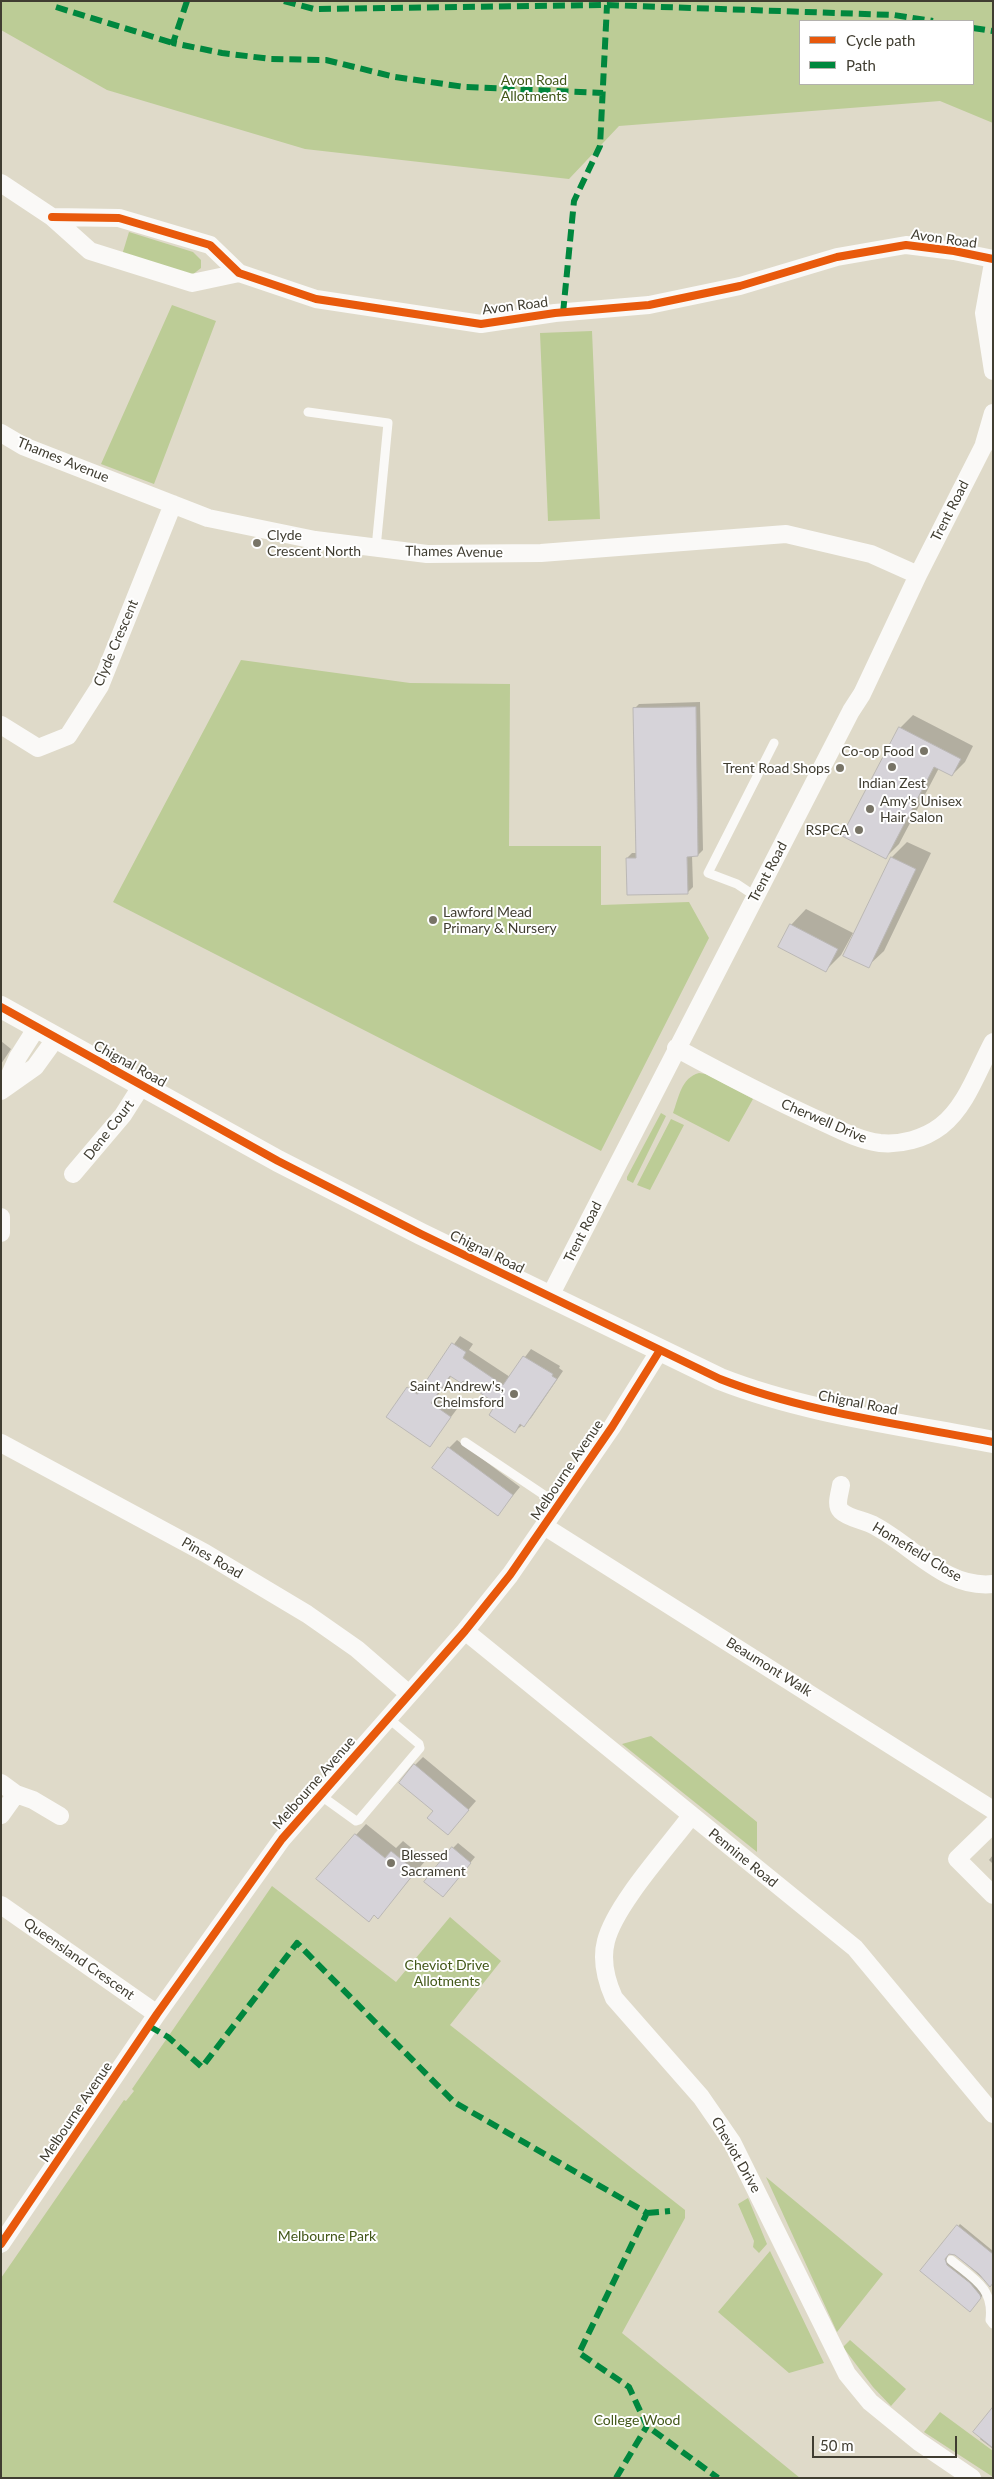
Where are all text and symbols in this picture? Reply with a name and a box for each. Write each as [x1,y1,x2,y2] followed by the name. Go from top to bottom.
[799,20,974,85] legend
[846,31,915,49] text: Cycle path
[846,56,876,74] text: Path
[501,72,567,104] park label: Avon Road Allotments
[910,226,978,252] street label: Avon Road
[481,294,549,318] street label: Avon Road
[15,434,111,486] street label: Thames Avenue
[927,478,973,544] street label: Trent Road
[267,527,361,560] place label: Clyde Crescent North
[251,537,263,549] marker: Clyde Crescent North
[405,543,503,561] street label: Thames Avenue
[90,597,142,689] street label: Clyde Crescent
[841,743,914,759] place label: Co-op Food
[918,745,930,757] marker: Co-op Food
[723,760,830,776] place label: Trent Road Shops
[886,761,898,773] marker: Indian Zest
[834,762,846,774] marker: Trent Road Shops
[858,775,926,791] place label: Indian Zest
[880,793,962,826] place label: Amy's Unisex Hair Salon
[864,803,876,815] marker: Amy's Unisex Hair Salon
[805,822,849,838] place label: RSPCA
[853,824,865,836] marker: RSPCA
[745,839,791,905] street label: Trent Road
[443,904,557,936] place label: Lawford Mead Primary & Nursery
[427,914,439,926] marker: Lawford Mead Primary & Nursery
[91,1037,169,1091] street label: Chignal Road
[779,1095,869,1147] street label: Cherwell Drive
[80,1097,138,1163] street label: Dene Court
[560,1199,606,1265] street label: Trent Road
[447,1227,527,1277] street label: Chignal Road
[410,1378,504,1410] place label: Saint Andrew's, Chelmsford
[817,1387,899,1419] street label: Chignal Road
[508,1388,520,1400] marker: Saint Andrew's, Chelmsford
[527,1417,607,1523] street label: Melbourne Avenue
[869,1519,965,1585] street label: Homefield Close
[179,1534,245,1582] street label: Pines Road
[723,1634,815,1700] street label: Beaumont Walk
[269,1733,359,1833] street label: Melbourne Avenue
[705,1825,781,1891] street label: Pennine Road
[401,1847,466,1880] place label: Blessed Sacrament
[385,1857,397,1869] marker: Blessed Sacrament
[20,1914,138,2004] street label: Queensland Crescent
[405,1957,489,1990] park label: Cheviot Drive Allotments
[36,2059,116,2165] street label: Melbourne Avenue
[708,2114,764,2196] street label: Cheviot Drive
[278,2228,376,2244] park label: Melbourne Park
[594,2412,680,2428] park label: College Wood
[814,2426,959,2458] scale bar
[820,2436,854,2454] text: 50 m

